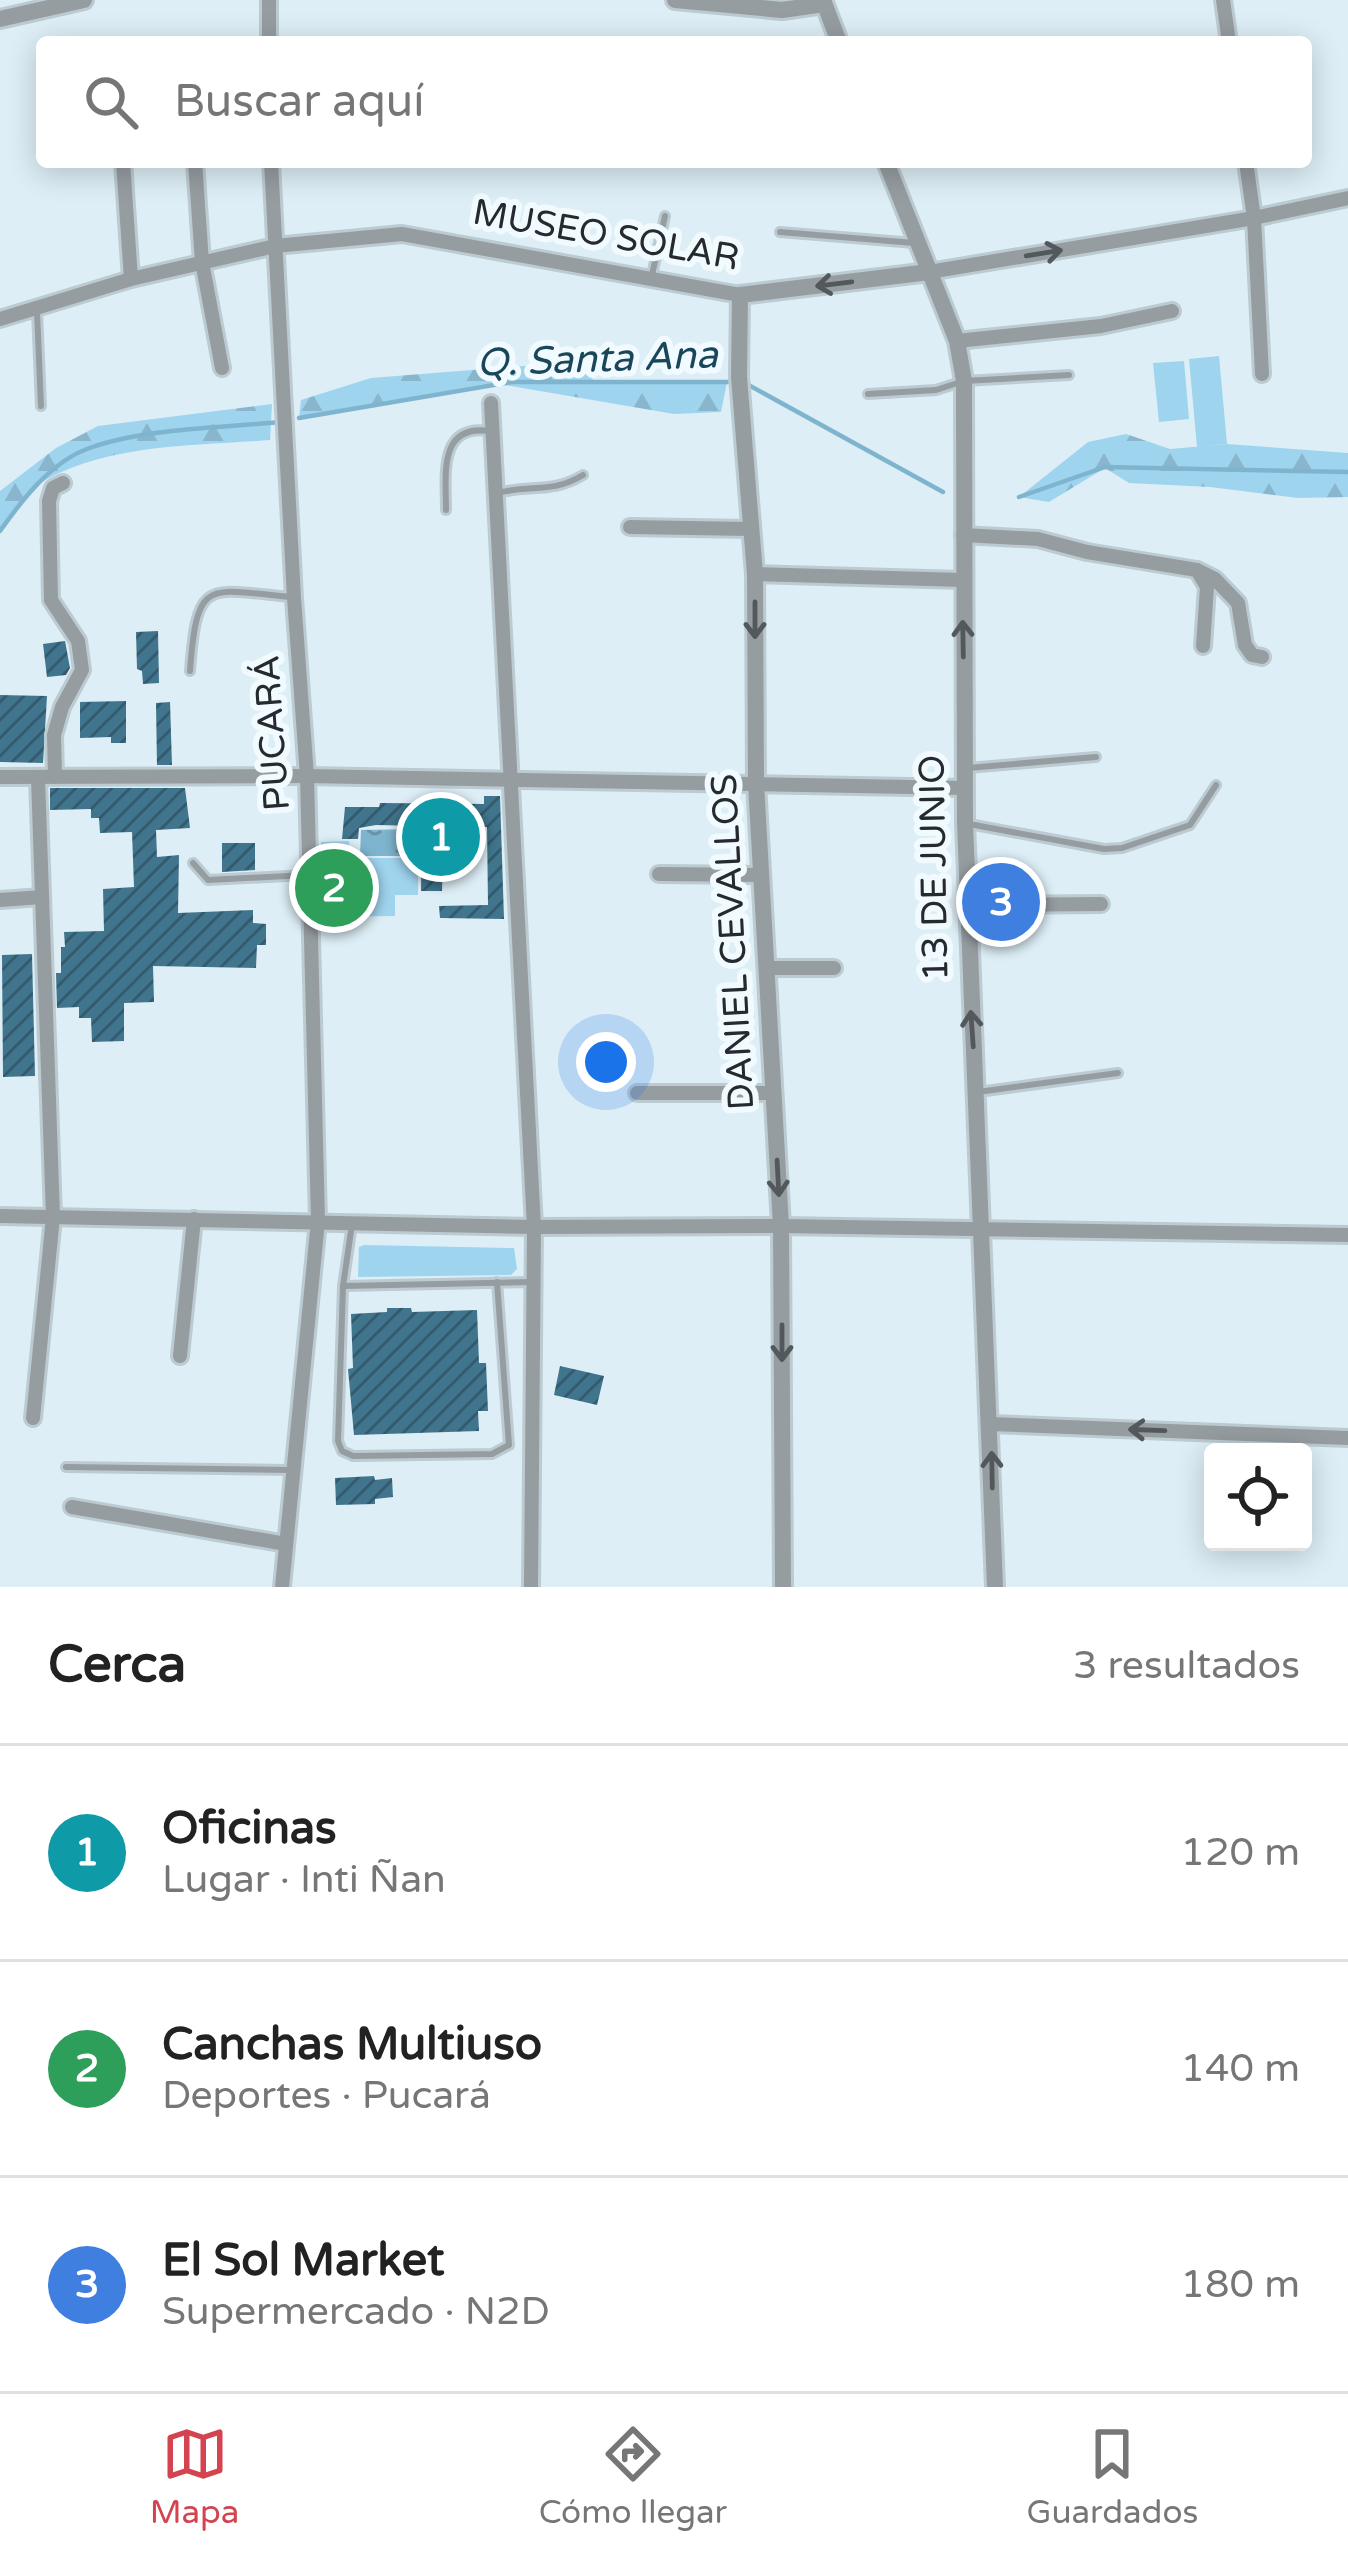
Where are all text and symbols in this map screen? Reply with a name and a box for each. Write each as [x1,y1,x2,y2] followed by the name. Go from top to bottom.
[36,36,1312,168] search box
[78,69,144,135] icon: search
[174,75,424,129] text: Buscar aquí
[470,190,742,280] street label: MUSEO SOLAR
[1024,241,1063,264] one-way arrow
[815,273,854,295] one-way arrow
[475,331,720,387] water label: Q. Santa Ana
[744,600,766,639] one-way arrow
[952,620,974,659] one-way arrow
[245,654,299,812] street label: PUCARÁ
[911,754,957,982] street label: 13 DE JUNIO
[703,773,763,1111] street label: DANIEL CEVALLOS
[402,792,480,882] pin: 1
[295,843,373,933] pin: 2
[962,857,1040,947] pin: 3
[960,1010,983,1049] one-way arrow
[576,1032,636,1092] your location
[767,1158,790,1197] one-way arrow
[771,1323,793,1362] one-way arrow
[1128,1418,1167,1441] one-way arrow
[1204,1443,1312,1551] map controls
[1204,1443,1312,1551] button: locate
[980,1451,1003,1490] one-way arrow
[48,1634,186,1696] text: Cerca
[1073,1642,1300,1689] text: 3 resultados
[162,1802,337,1856] text: Oficinas
[75,1829,99,1876] text: 1
[1181,1829,1300,1876] text: 120 m
[162,1856,446,1903] text: Lugar · Inti Ñan
[162,2018,542,2072] text: Canchas Multiuso
[75,2045,99,2092] text: 2
[1181,2045,1300,2092] text: 140 m
[162,2072,491,2119] text: Deportes · Pucará
[162,2234,444,2288] text: El Sol Market
[75,2261,99,2308] text: 3
[1181,2261,1300,2308] text: 180 m
[162,2288,550,2335] text: Supermercado · N2D
[150,2421,239,2532] tab: Mapa
[539,2421,727,2532] tab: Cómo llegar
[1026,2421,1198,2532] tab: Guardados

